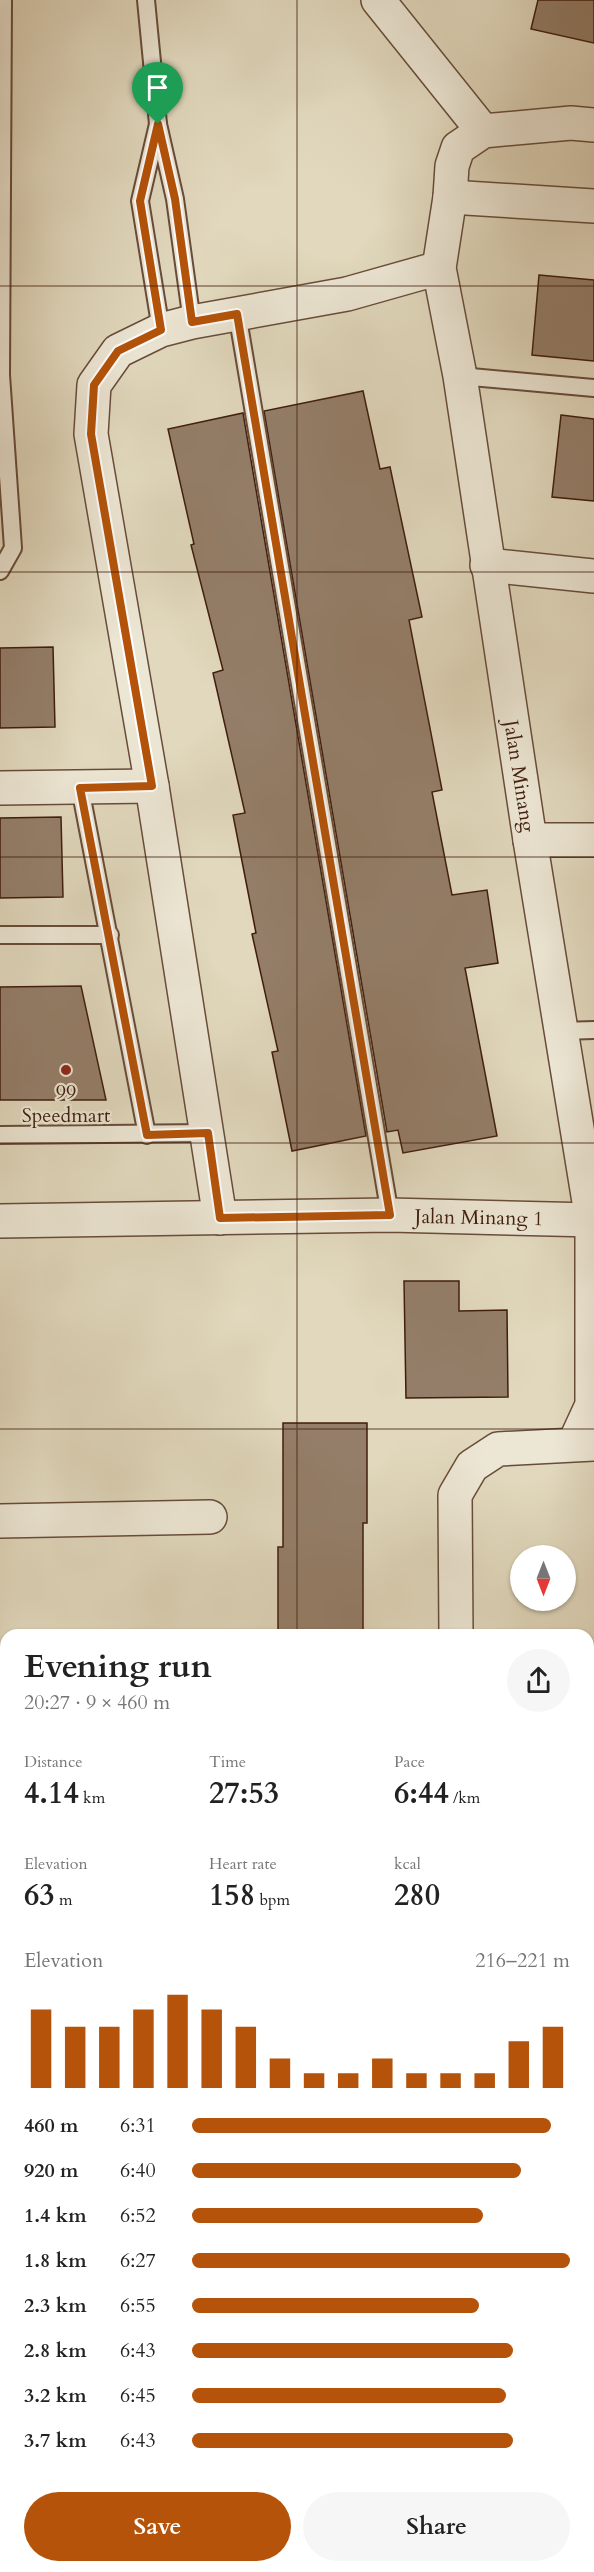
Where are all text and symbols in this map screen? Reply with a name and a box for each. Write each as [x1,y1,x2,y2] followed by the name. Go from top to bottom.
[132,62,183,124] pin
[141,71,174,104] icon: arrive
[497,715,542,835] street label: Jalan Minang
[59,1063,73,1077] marker: 99 Speedmart
[22,1079,111,1129] place label: 99 Speedmart
[411,1203,543,1232] street label: Jalan Minang 1
[510,1545,576,1611] north arrow
[510,1545,576,1611] map controls
[24,1644,212,1689] text: Evening run
[507,1649,570,1712] button: share
[24,1689,170,1716] text: 20:27 · 9 × 460 m
[24,1751,82,1773] text: Distance
[209,1751,246,1773] text: Time
[394,1751,425,1773] text: Pace
[24,1773,79,1814] text: 4.14
[209,1773,279,1814] text: 27:53
[394,1773,449,1814] text: 6:44
[79,1787,105,1809] text: km
[449,1787,480,1809] text: /km
[24,1853,88,1875] text: Elevation
[209,1853,277,1875] text: Heart rate
[394,1853,421,1875] text: kcal
[24,1875,55,1916] text: 63
[209,1875,255,1916] text: 158
[394,1875,440,1916] text: 280
[55,1889,73,1911] text: m
[255,1889,290,1911] text: bpm
[24,1947,103,1974] text: Elevation
[475,1947,570,1974] text: 216–221 m
[24,2112,79,2139] text: 460 m
[120,2112,156,2139] text: 6:31
[24,2157,79,2184] text: 920 m
[120,2157,156,2184] text: 6:40
[24,2202,87,2229] text: 1.4 km
[120,2202,156,2229] text: 6:52
[24,2247,87,2274] text: 1.8 km
[120,2247,156,2274] text: 6:27
[24,2292,87,2319] text: 2.3 km
[120,2292,156,2319] text: 6:55
[24,2337,87,2364] text: 2.8 km
[120,2337,156,2364] text: 6:43
[24,2382,87,2409] text: 3.2 km
[120,2382,156,2409] text: 6:45
[24,2427,87,2454] text: 3.7 km
[120,2427,156,2454] text: 6:43
[24,2492,291,2561] button: Save
[303,2492,570,2561] button: Share

